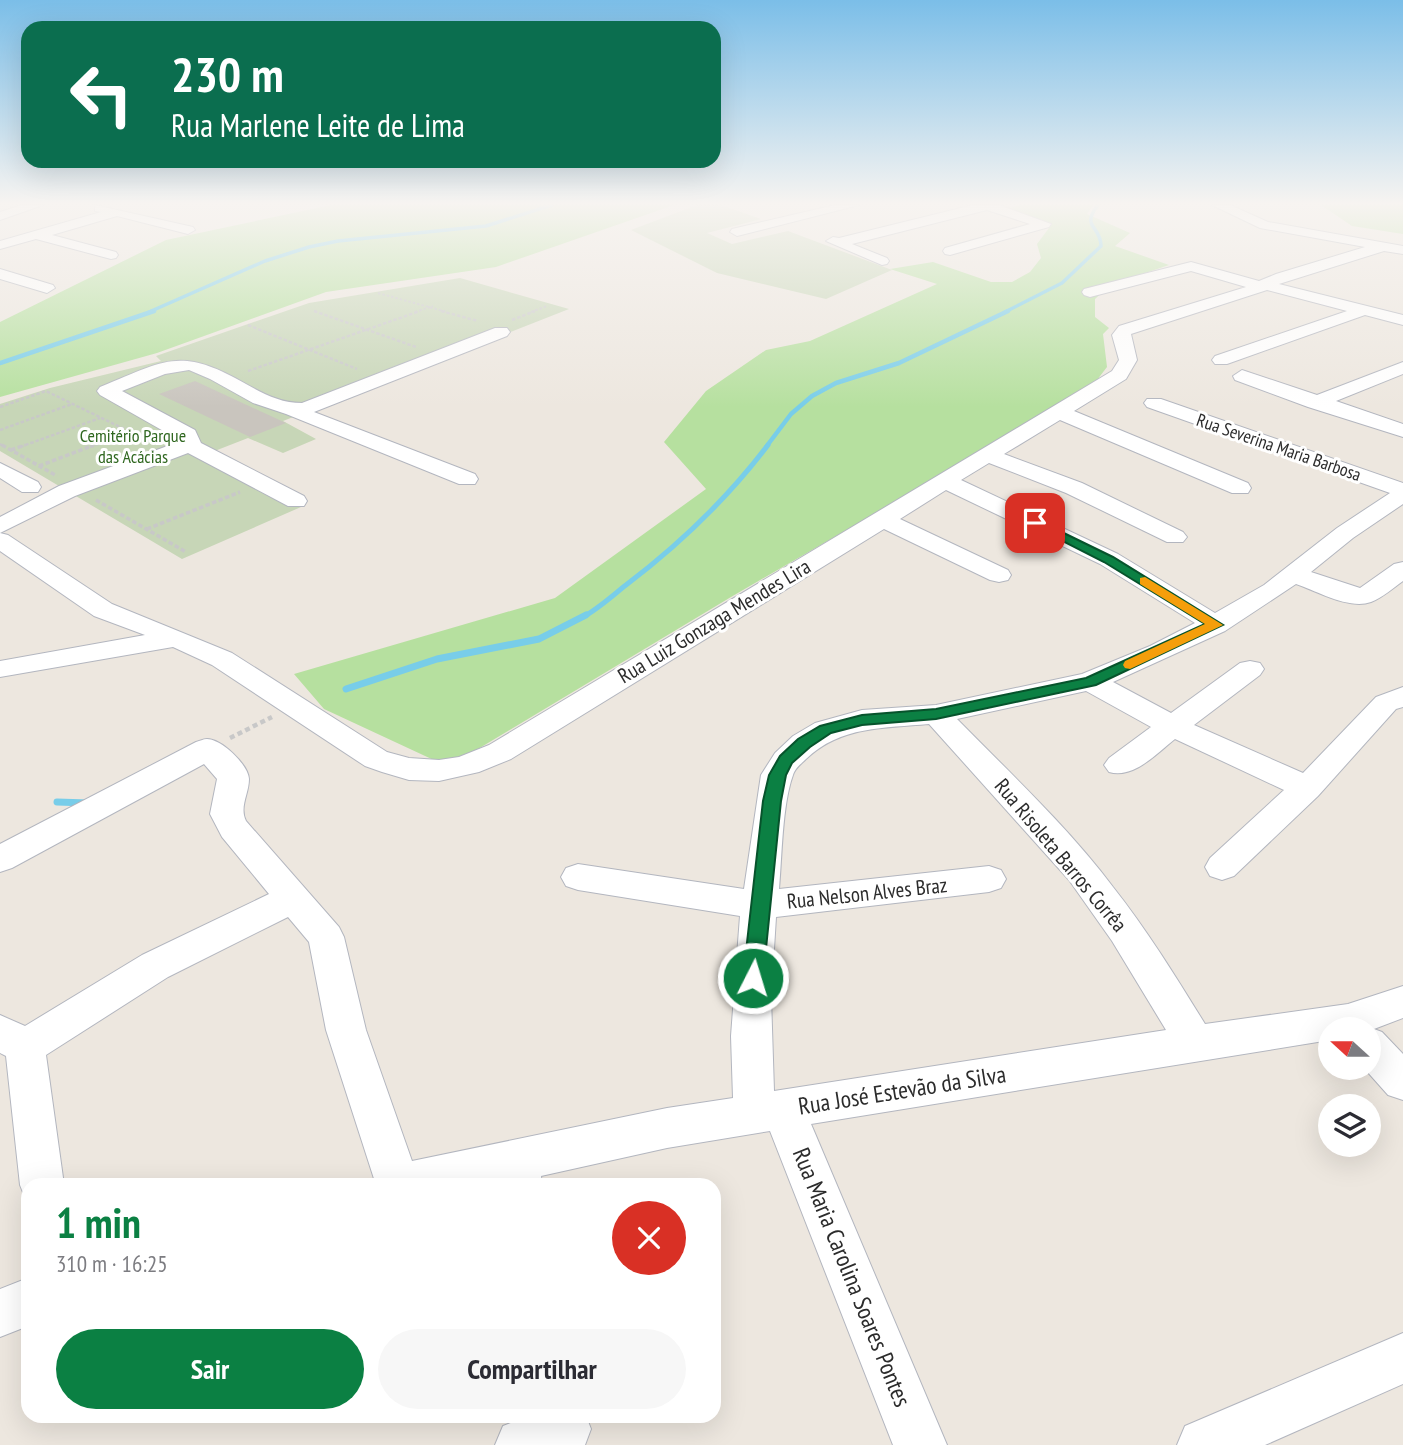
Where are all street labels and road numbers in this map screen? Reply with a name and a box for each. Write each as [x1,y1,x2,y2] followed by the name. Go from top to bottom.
[1194,408,1364,486] street label: Rua Severina Maria Barbosa
[613,553,815,689] street label: Rua Luiz Gonzaga Mendes Lira
[989,773,1133,937] street label: Rua Risoleta Barros Corrêa
[786,871,948,915] street label: Rua Nelson Alves Braz
[796,1058,1008,1122] street label: Rua José Estevão da Silva
[786,1143,918,1411] street label: Rua Maria Carolina Soares Pontes

